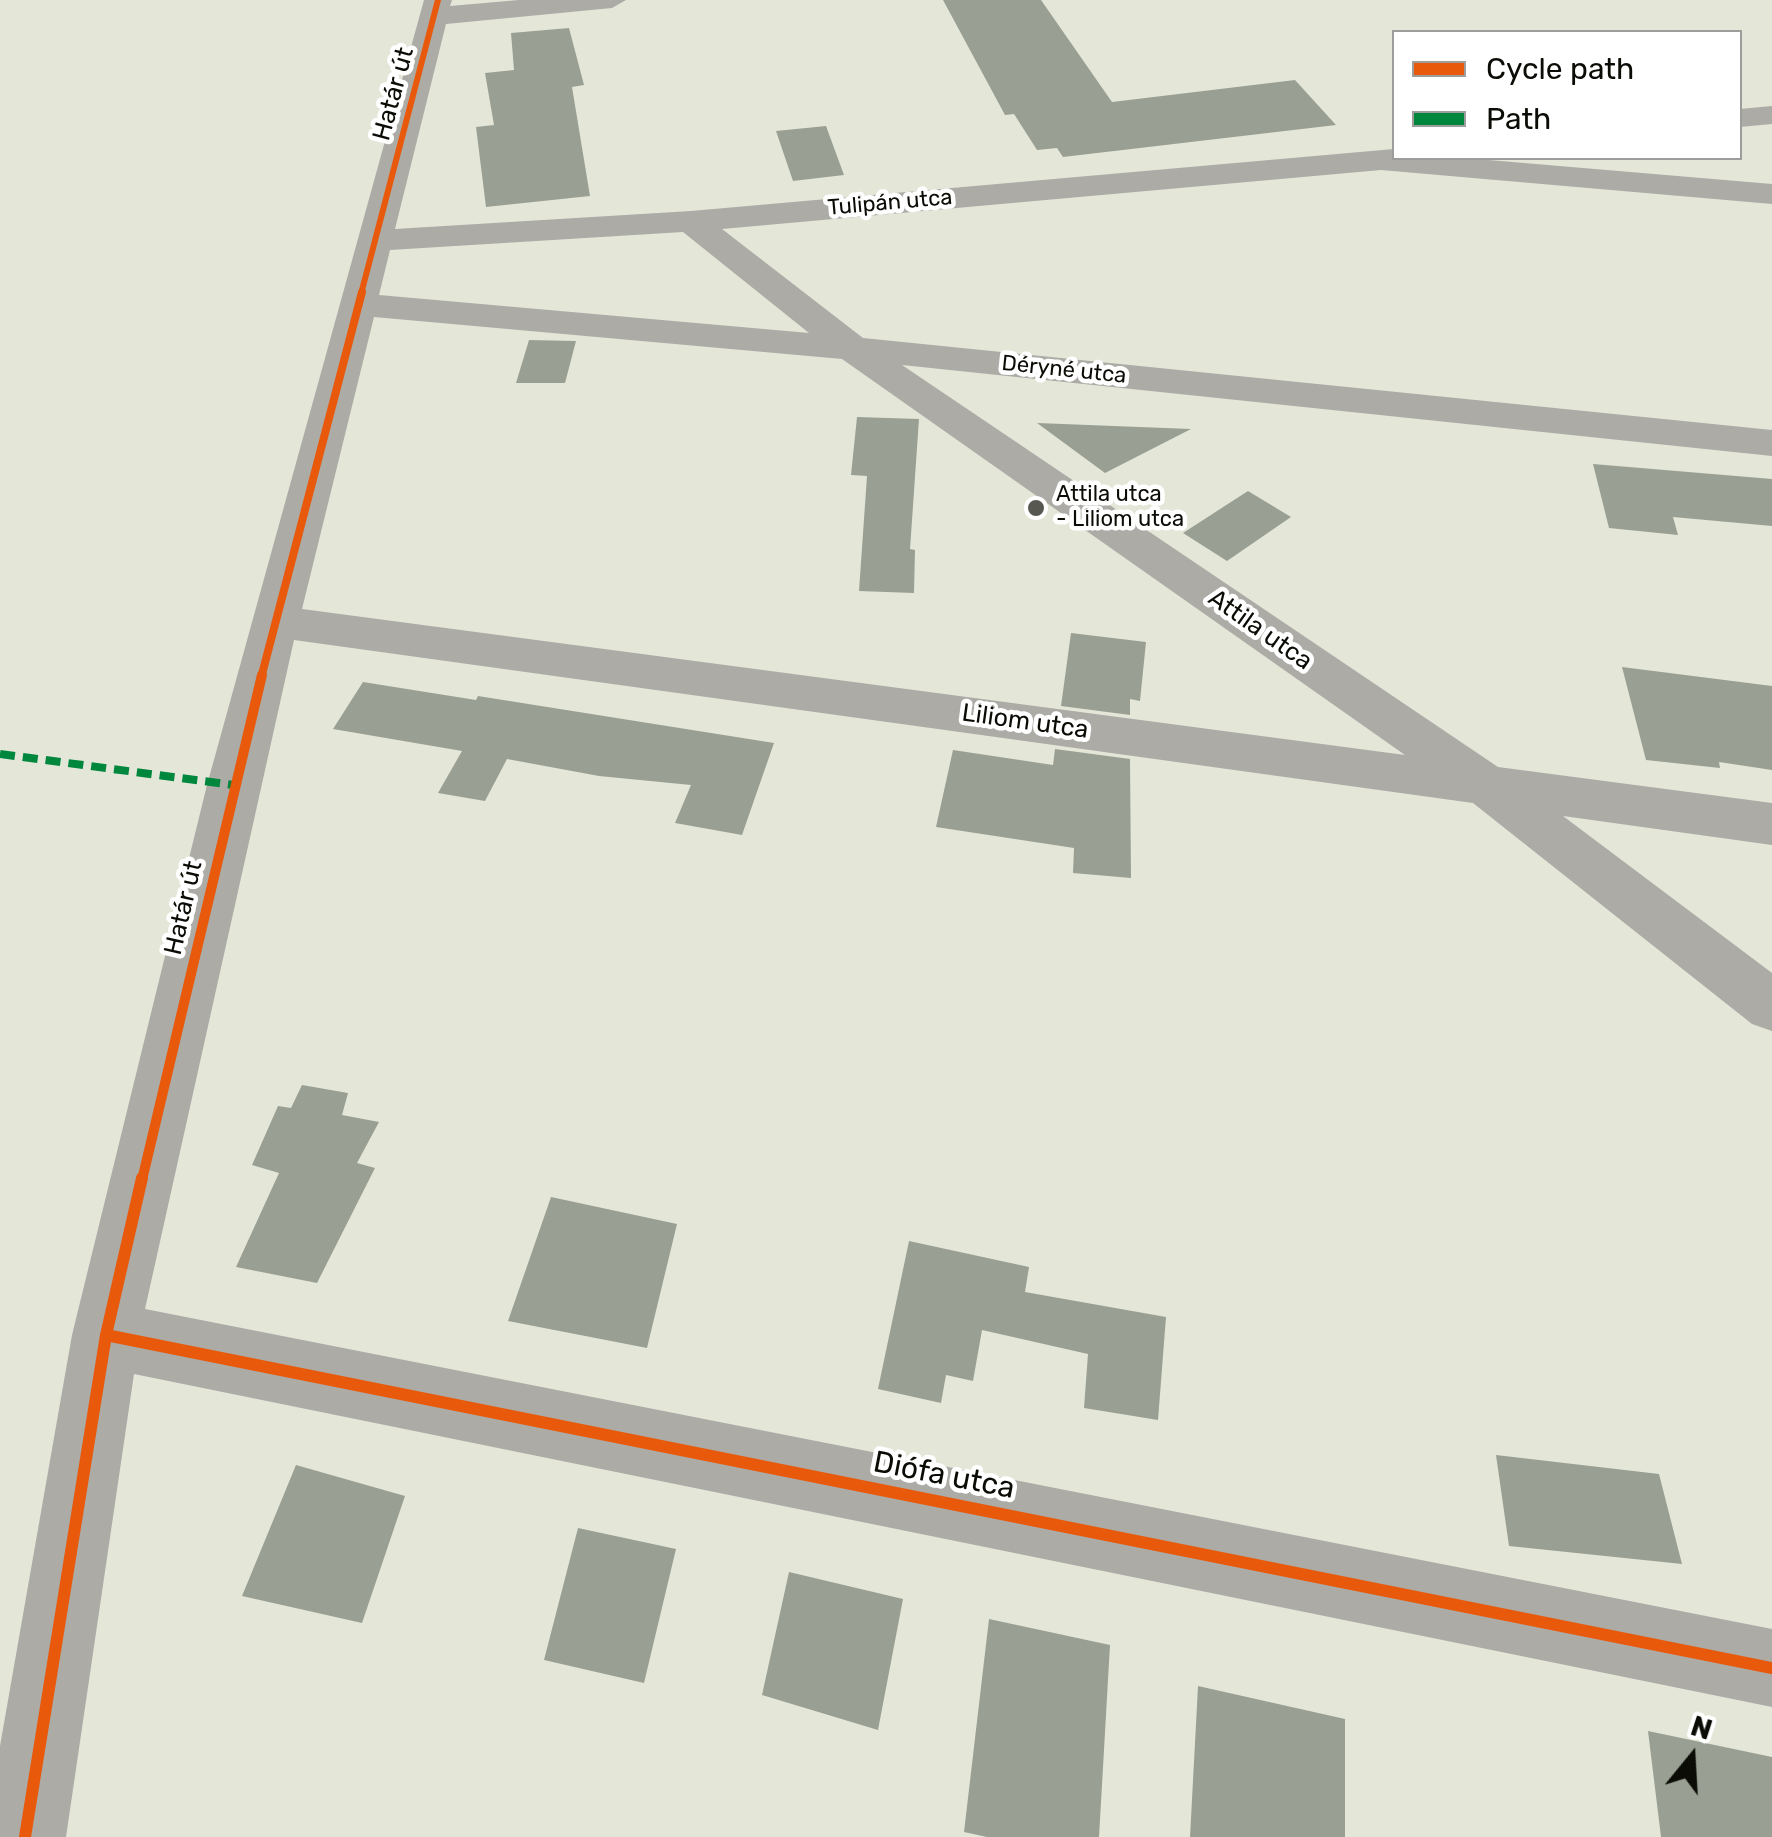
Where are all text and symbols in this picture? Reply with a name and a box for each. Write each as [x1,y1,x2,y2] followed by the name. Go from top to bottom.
[1392,30,1742,160] legend
[367,44,421,144] street label: Határ út
[1486,51,1634,87] text: Cycle path
[1486,101,1551,137] text: Path
[827,184,953,222] street label: Tulipán utca
[1000,350,1128,390] street label: Déryné utca
[1056,482,1184,534] place label: Attila utca - Liliom utca
[1025,497,1047,519] marker: Attila utca - Liliom utca
[1202,583,1318,677] street label: Attila utca
[960,698,1090,746] street label: Liliom utca
[159,858,209,958] street label: Határ út
[870,1445,1018,1507] street label: Diófa utca
[1642,1707,1742,1807] north arrow
[1687,1709,1716,1747] text: N

